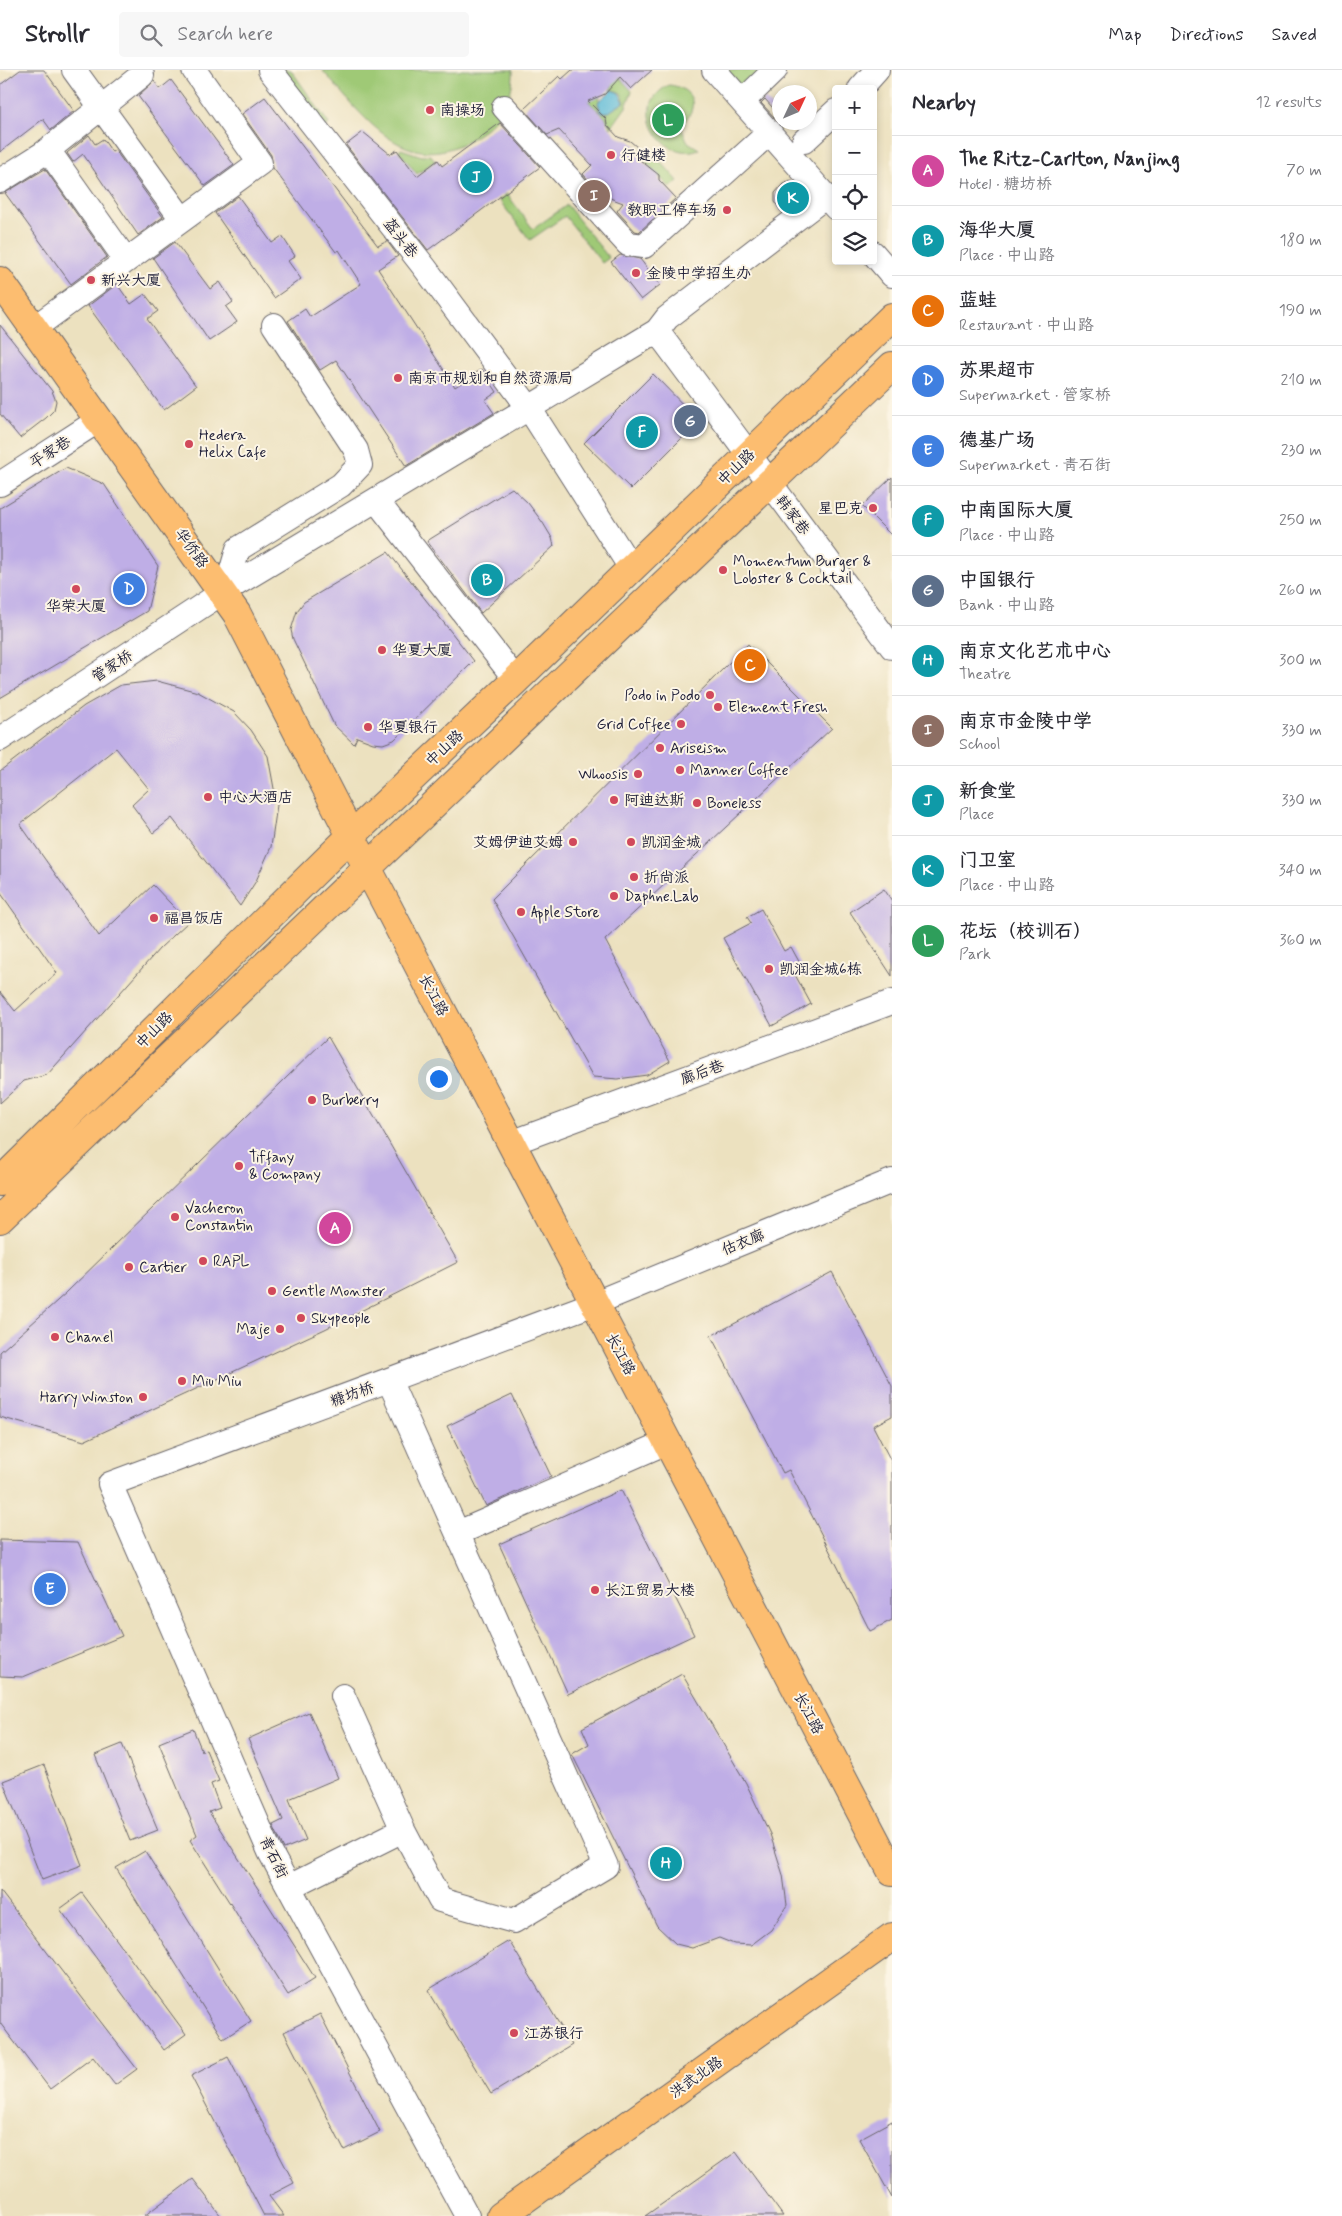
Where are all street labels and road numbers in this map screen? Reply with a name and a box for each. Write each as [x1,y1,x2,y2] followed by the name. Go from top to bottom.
[378,215,422,263] street label: 盔头巷
[26,432,75,473] street label: 平家巷
[714,445,760,491] street label: 中山路
[771,492,814,540] street label: 韩家巷
[170,525,213,573] street label: 华侨路
[88,646,137,687] street label: 管家桥
[421,726,468,771] street label: 中山路
[414,971,453,1020] street label: 长江路
[132,1008,178,1054] street label: 中山路
[678,1056,727,1090] street label: 廊后巷
[719,1225,768,1261] street label: 估衣廊
[601,1330,640,1379] street label: 长江路
[328,1378,377,1412] street label: 糖坊桥
[789,1689,828,1738] street label: 长江路
[254,1833,292,1882] street label: 青石街
[666,2052,727,2103] street label: 洪武北路

